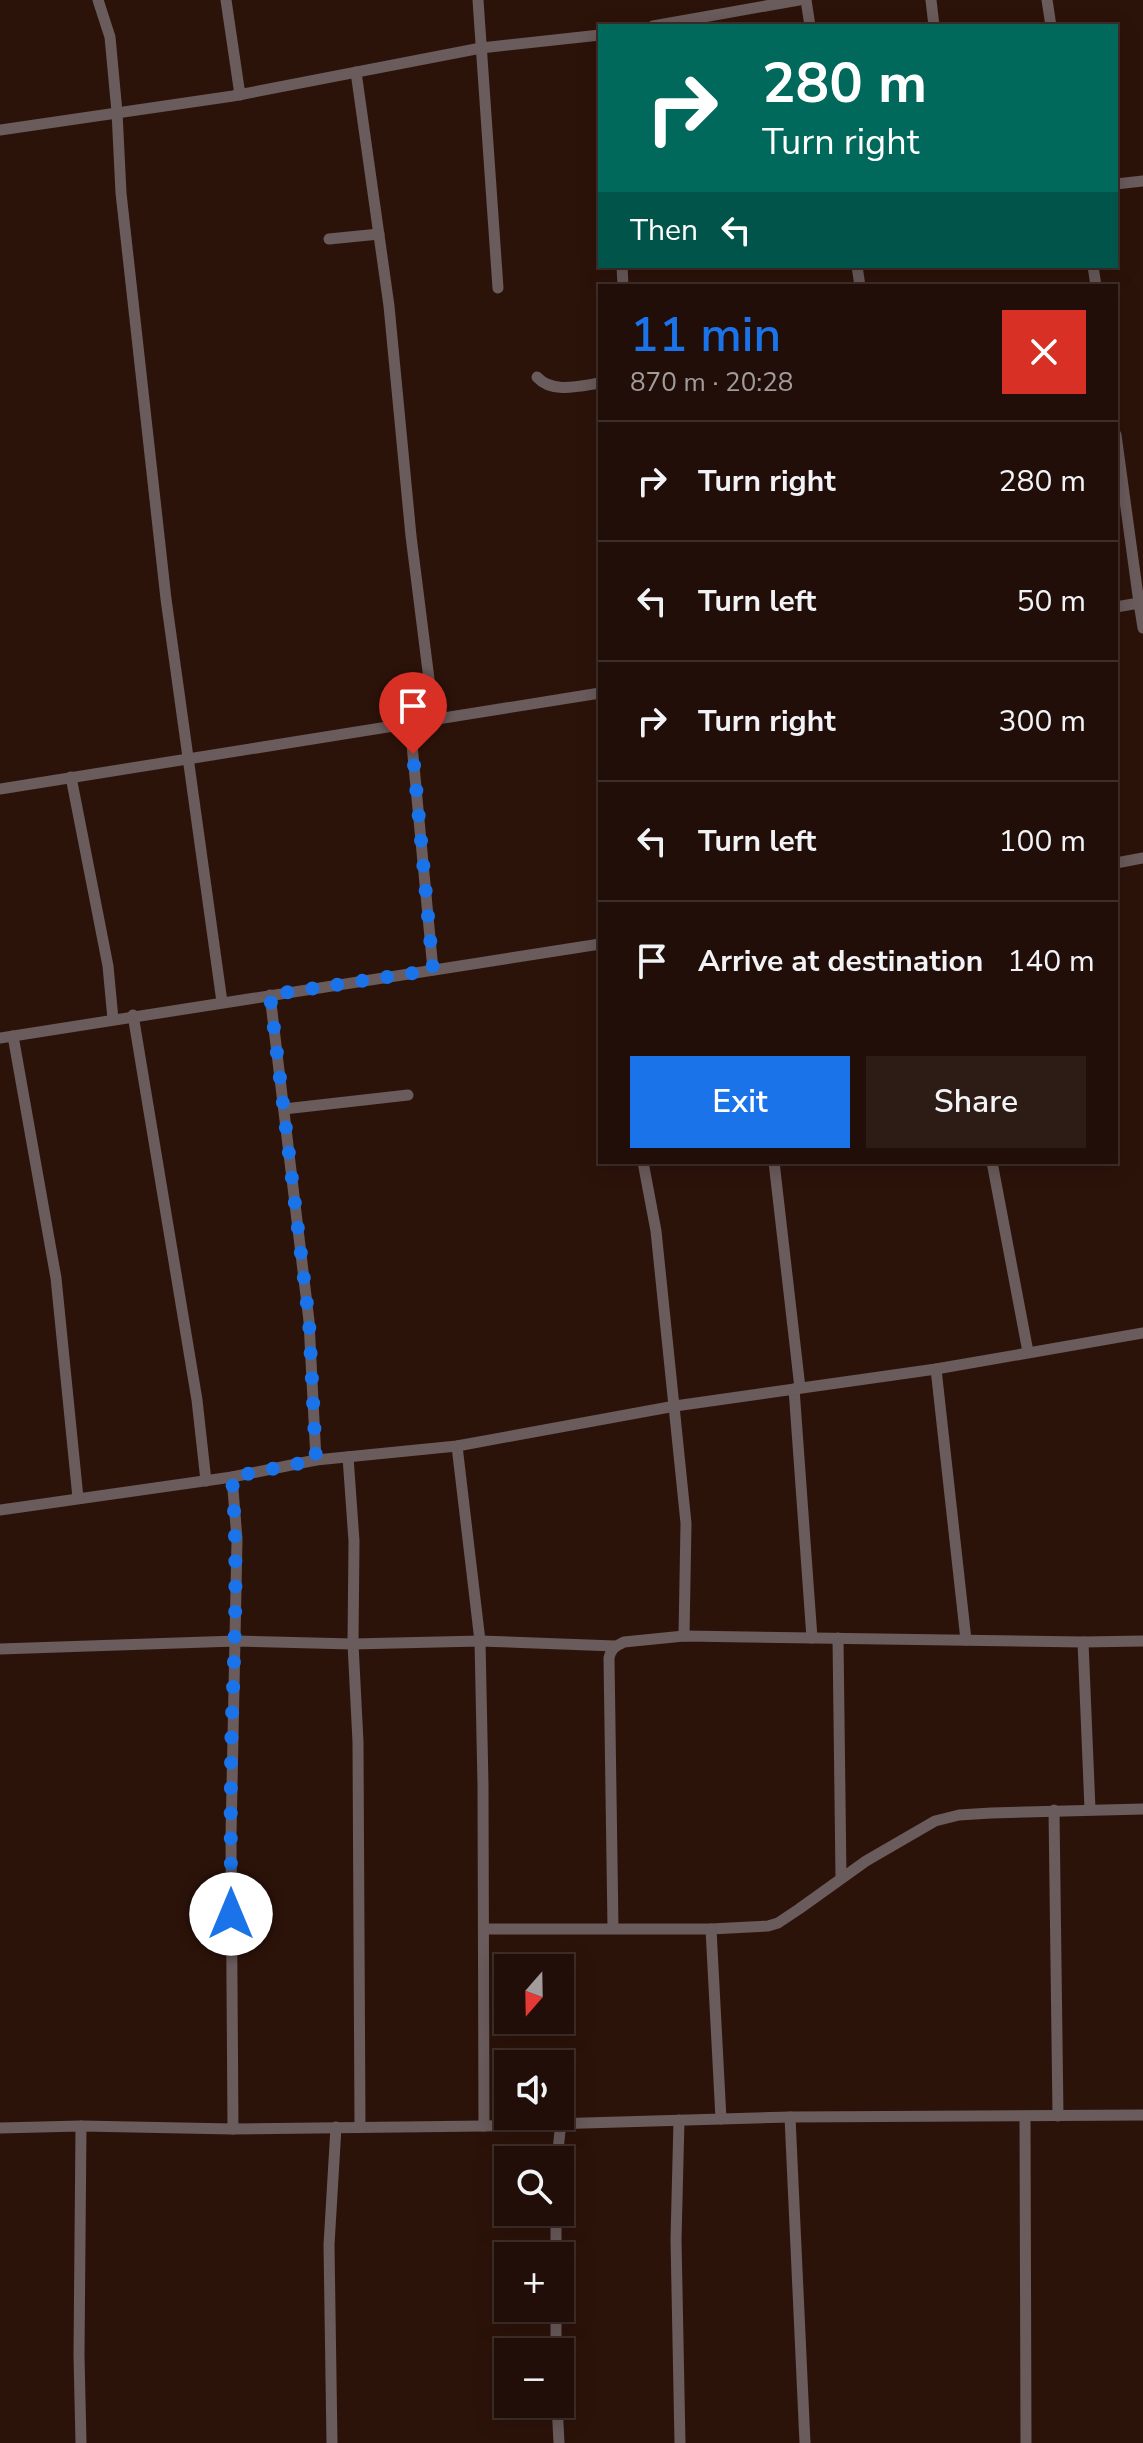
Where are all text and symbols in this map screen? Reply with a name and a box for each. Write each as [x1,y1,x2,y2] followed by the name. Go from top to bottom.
[762,45,927,122] text: 280 m
[630,56,734,160] icon: right
[762,118,919,167] text: Turn right
[714,208,758,252] icon: left
[630,210,698,251] text: Then
[630,302,781,368] text: 11 min
[1002,310,1086,394] button: close
[630,365,793,400] text: 870 m · 20:28
[630,459,674,503] icon: right
[698,461,836,502] text: Turn right
[999,461,1086,502] text: 280 m
[630,579,674,623] icon: left
[698,581,816,622] text: Turn left
[1017,581,1086,622] text: 50 m
[379,672,447,754] pin
[391,684,435,728] icon: arrive
[630,699,674,743] icon: right
[698,701,836,742] text: Turn right
[999,701,1086,742] text: 300 m
[630,819,674,863] icon: left
[698,821,816,862] text: Turn left
[999,821,1086,862] text: 100 m
[630,939,674,983] icon: arrive
[698,941,983,982] text: Arrive at destination
[1007,941,1095,982] text: 140 m
[630,1056,850,1148] button: Exit
[866,1056,1086,1148] button: Share
[189,1872,273,1956] position arrow
[494,1954,574,2034] north arrow
[494,1954,574,2418] map controls
[494,2050,574,2130] button: sound
[494,2146,574,2226] button: search
[494,2242,574,2322] button: +
[494,2338,574,2418] button: −

